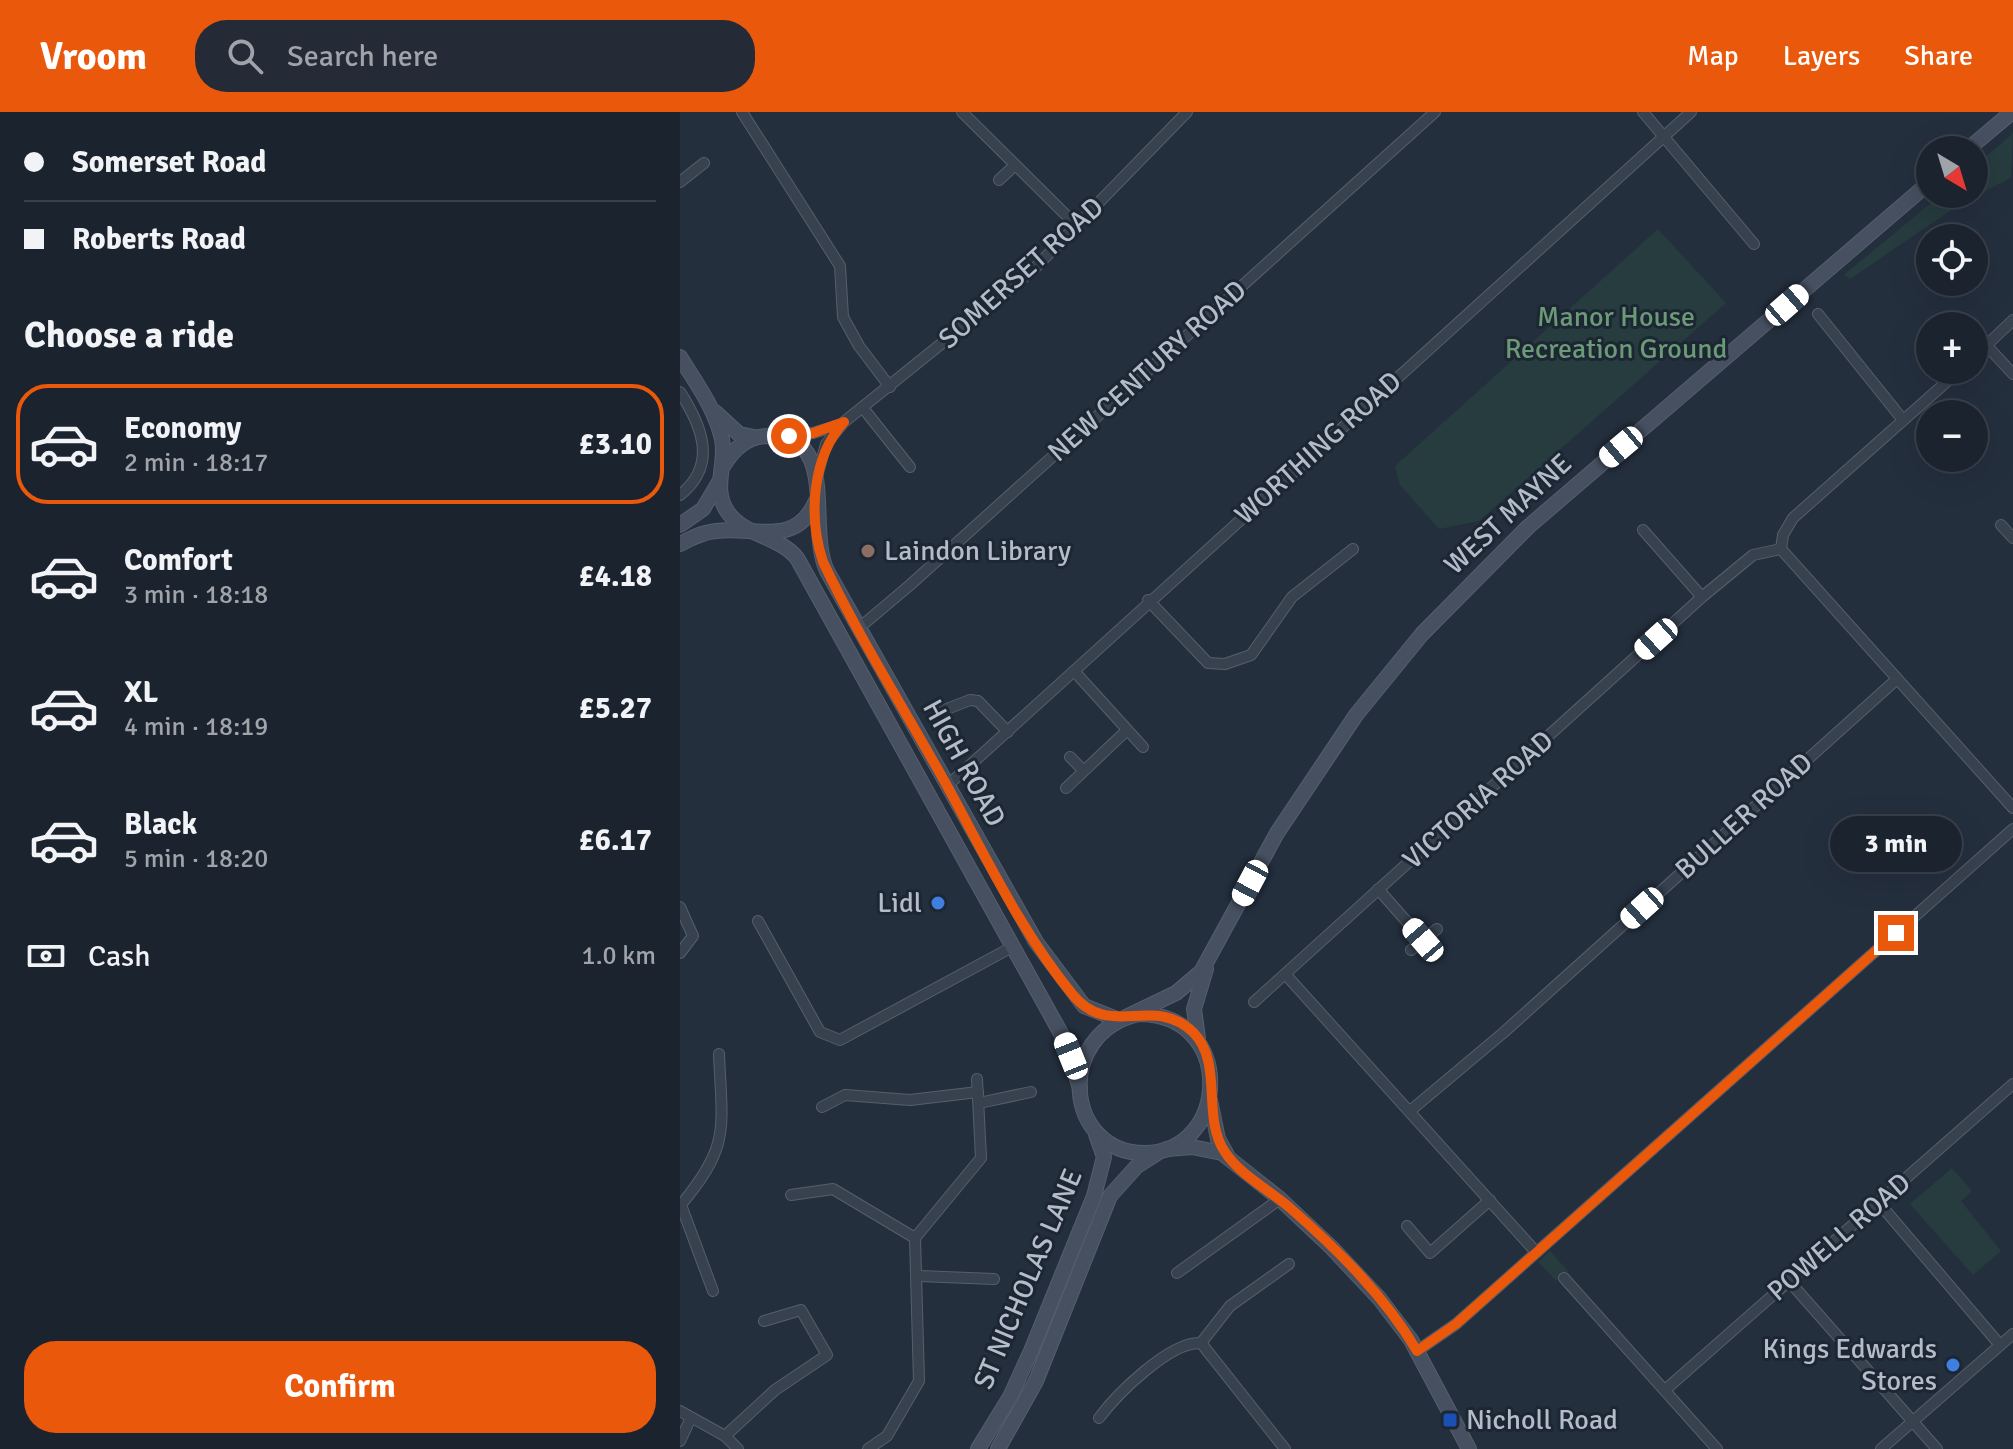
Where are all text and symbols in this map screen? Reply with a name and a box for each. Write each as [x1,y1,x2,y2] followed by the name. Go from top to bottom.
[195,20,755,92] search box
[40,33,147,80] text: Vroom
[223,34,267,78] icon: search
[287,38,438,75] text: Search here
[1687,39,1739,73] text: Map
[1783,39,1860,73] text: Layers
[1904,39,1973,73] text: Share
[1916,136,1988,208] north arrow
[1916,136,1988,472] map controls
[72,144,267,181] text: Somerset Road
[932,190,1110,356] street label: SOMERSET ROAD
[72,221,246,258] text: Roberts Road
[1916,224,1988,296] button: locate
[1041,273,1253,469] street label: NEW CENTURY ROAD
[1761,280,1813,330] car
[1505,300,1727,366] park label: Manor House Recreation Ground
[1916,312,1988,384] button: +
[24,313,234,358] text: Choose a ride
[1228,364,1408,532] street label: WORTHING ROAD
[1916,400,1988,472] button: −
[28,408,100,480] icon: car
[124,410,241,447] text: Economy
[771,418,807,454] route start
[1595,422,1647,472] car
[579,426,652,463] text: £3.10
[1437,446,1579,582] street label: WEST MAYNE
[124,447,268,479] text: 2 min · 18:17
[884,534,1071,568] place label: Laindon Library
[28,540,100,612] icon: car
[124,542,233,579] text: Comfort
[859,542,877,560] marker: Laindon Library
[579,558,652,595] text: £4.18
[124,579,268,611] text: 3 min · 18:18
[1630,614,1682,664] car
[28,672,100,744] icon: car
[124,674,158,711] text: XL
[579,690,652,727] text: £5.27
[915,694,1013,832] street label: HIGH ROAD
[124,711,268,743] text: 4 min · 18:19
[1396,724,1560,876] street label: VICTORIA ROAD
[1668,746,1820,886] street label: BULLER ROAD
[28,804,100,876] icon: car
[124,806,197,843] text: Black
[1830,817,1962,873] callout: 3 min
[579,822,652,859] text: £6.17
[1865,828,1927,860] text: 3 min
[124,843,268,875] text: 5 min · 18:20
[1228,856,1272,910] car
[1616,883,1668,933] car
[877,886,922,920] place label: Lidl
[929,894,947,912] marker: Lidl
[1398,914,1448,966] car
[1878,915,1914,951] route end
[24,934,68,978] icon: cash
[88,938,151,975] text: Cash
[582,940,656,972] text: 1.0 km
[1051,1029,1091,1083] car
[966,1164,1090,1394] street label: ST NICHOLAS LANE
[1761,1166,1917,1308] street label: POWELL ROAD
[1763,1332,1937,1398] place label: Kings Edwards Stores
[24,1341,656,1433] button: Confirm
[1944,1356,1962,1374] marker: Kings Edwards Stores
[1466,1403,1618,1437] place label: Nicholl Road
[1441,1411,1459,1429] marker: Nicholl Road

